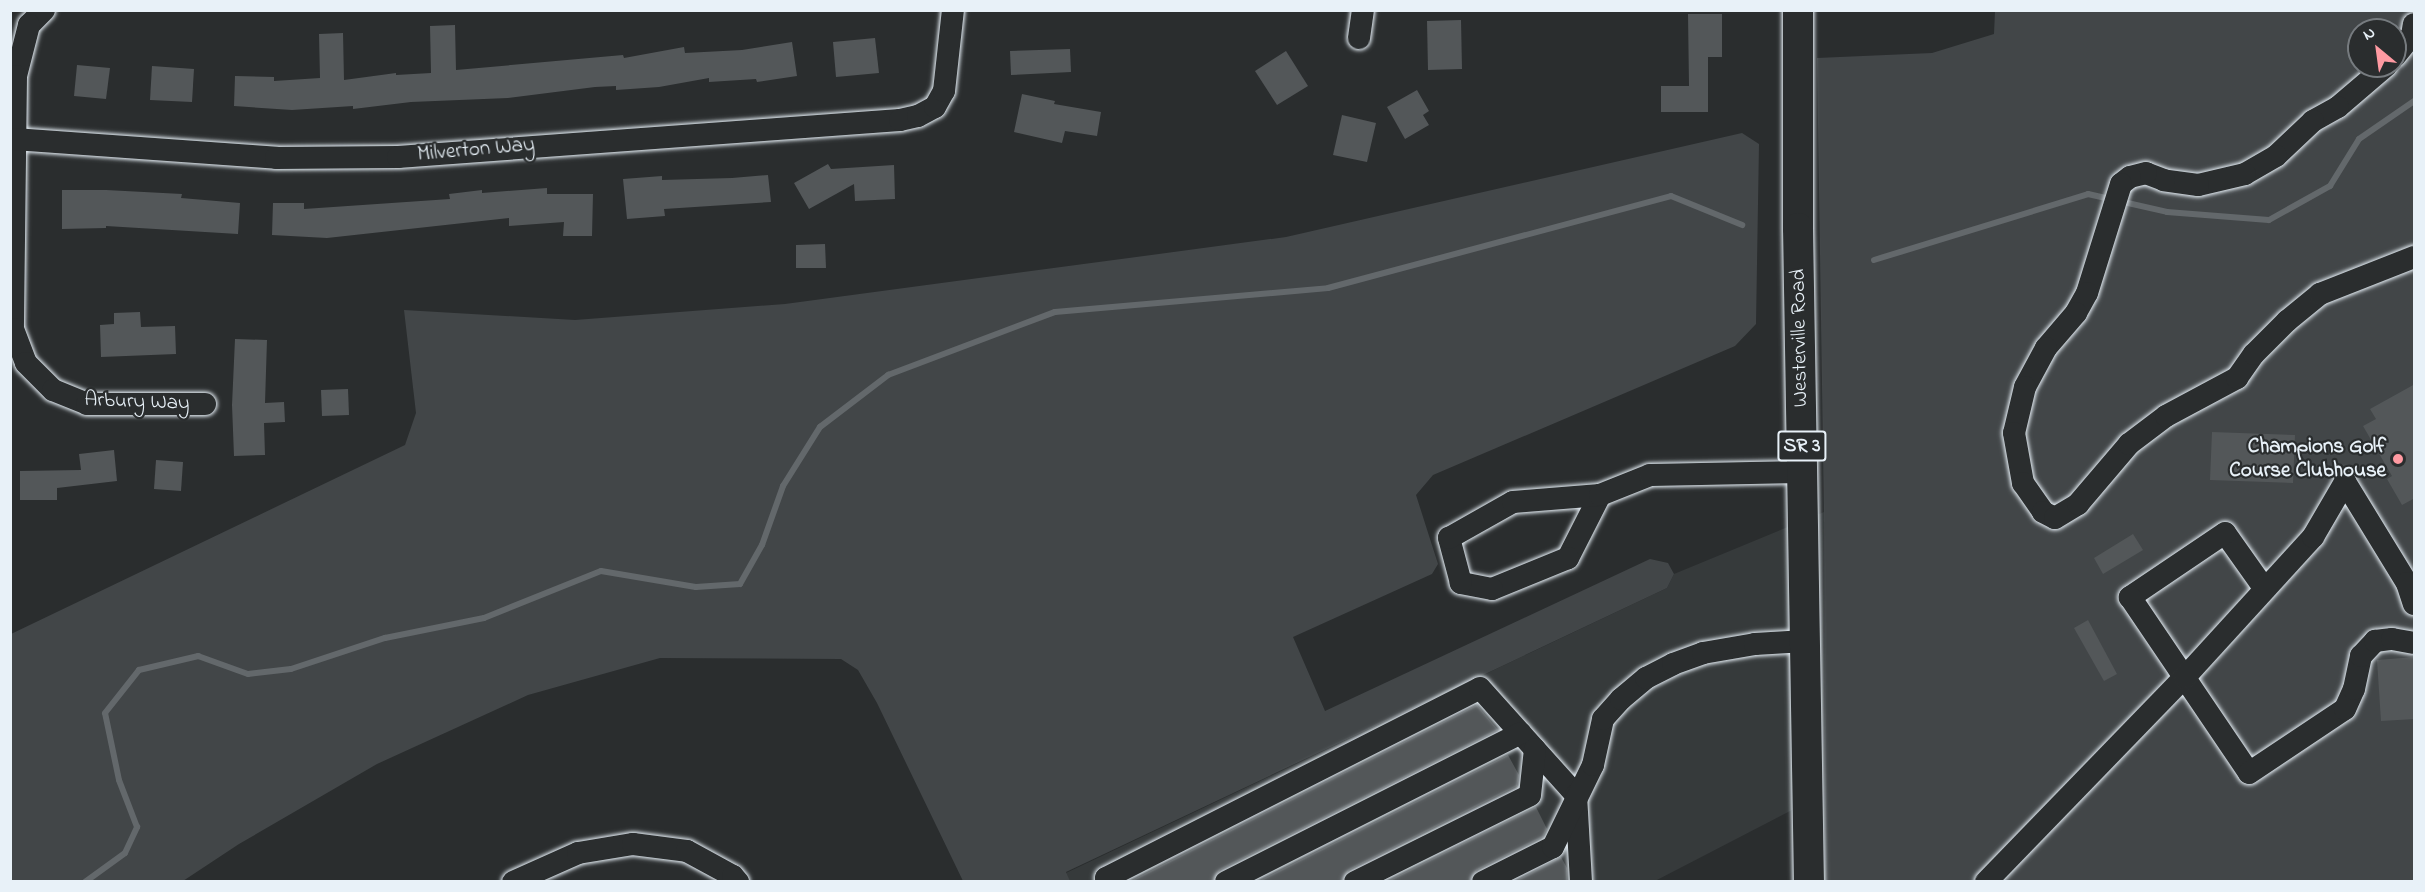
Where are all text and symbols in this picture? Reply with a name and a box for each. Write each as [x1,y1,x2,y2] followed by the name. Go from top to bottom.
[2347,18,2407,78] north arrow
[2359,21,2380,47] text: N
[416,132,536,168] street label: Milverton Way
[1786,268,1814,408] street label: Westerville Road
[84,388,190,416] street label: Arbury Way
[1776,429,1828,463] road number: SR 3
[2229,434,2386,484] place label: Champions Golf Course Clubhouse
[2391,452,2405,466] marker: Champions Golf Course Clubhouse

